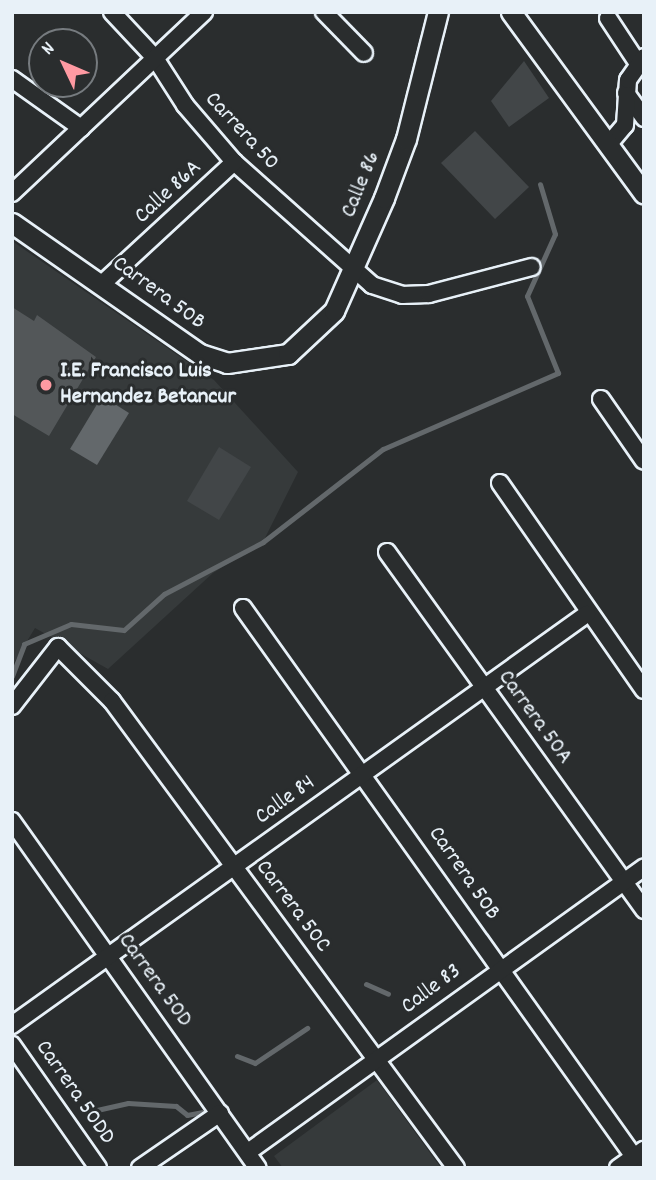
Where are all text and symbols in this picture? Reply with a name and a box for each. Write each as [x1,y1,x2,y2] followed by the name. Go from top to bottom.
[28,28,98,98] north arrow
[36,37,62,62] text: N
[198,87,284,177] street label: Carrera 50
[336,148,388,222] street label: Calle 86
[130,155,208,231] street label: Calle 86A
[106,251,210,337] street label: Carrera 50B
[60,358,236,412] place label: I.E. Francisco Luis Hernandez Betancur
[38,377,54,393] marker: I.E. Francisco Luis Hernandez Betancur
[491,666,577,770] street label: Carrera 50A
[251,770,321,832] street label: Calle 84
[421,822,505,926] street label: Carrera 50B
[248,855,336,959] street label: Carrera 50C
[111,929,197,1033] street label: Carrera 50D
[397,959,467,1021] street label: Calle 83
[28,1036,120,1150] street label: Carrera 50DD

